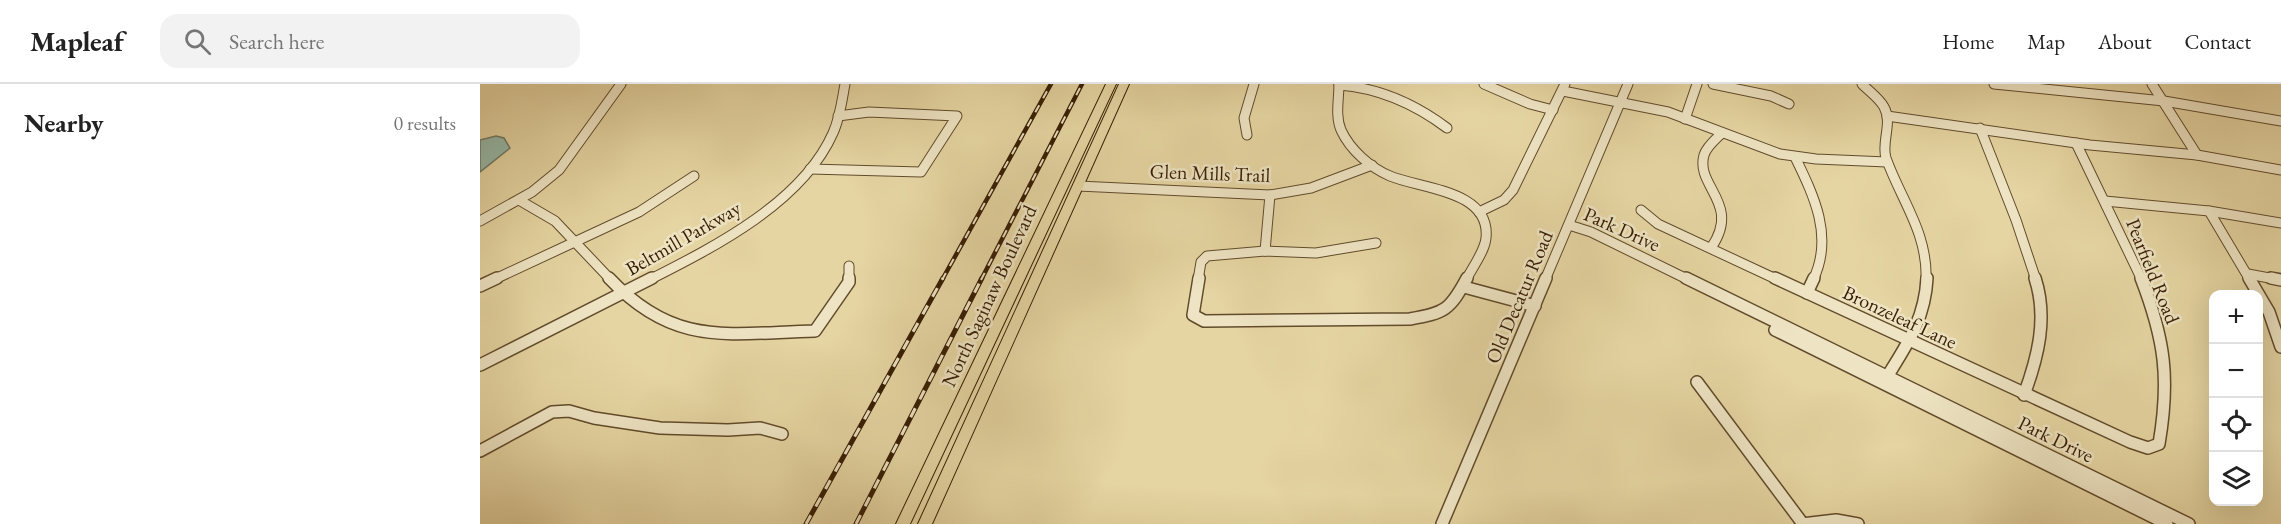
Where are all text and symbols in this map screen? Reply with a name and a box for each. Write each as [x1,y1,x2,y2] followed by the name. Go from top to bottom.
[160,14,580,68] search box
[30,23,124,59] text: Mapleaf
[181,25,214,58] icon: search
[229,27,324,56] text: Search here
[1942,28,1994,55] text: Home
[2027,28,2065,55] text: Map
[2098,28,2151,55] text: About
[2184,28,2251,55] text: Contact
[24,106,104,140] text: Nearby
[393,110,456,136] text: 0 results
[1149,158,1271,188] street label: Glen Mills Trail
[621,194,745,281] street label: Beltmill Parkway
[935,200,1043,391] street label: North Saginaw Boulevard
[1580,201,1664,257] street label: Park Drive
[2120,214,2186,328] street label: Pearfield Road
[1479,226,1559,367] street label: Old Decatur Road
[1839,279,1961,355] street label: Bronzeleaf Lane
[2209,290,2263,506] map controls
[2209,290,2263,344] button: +
[2209,344,2263,398] button: −
[2209,398,2263,452] button: locate
[2014,410,2098,468] street label: Park Drive
[2209,452,2263,506] button: layers

